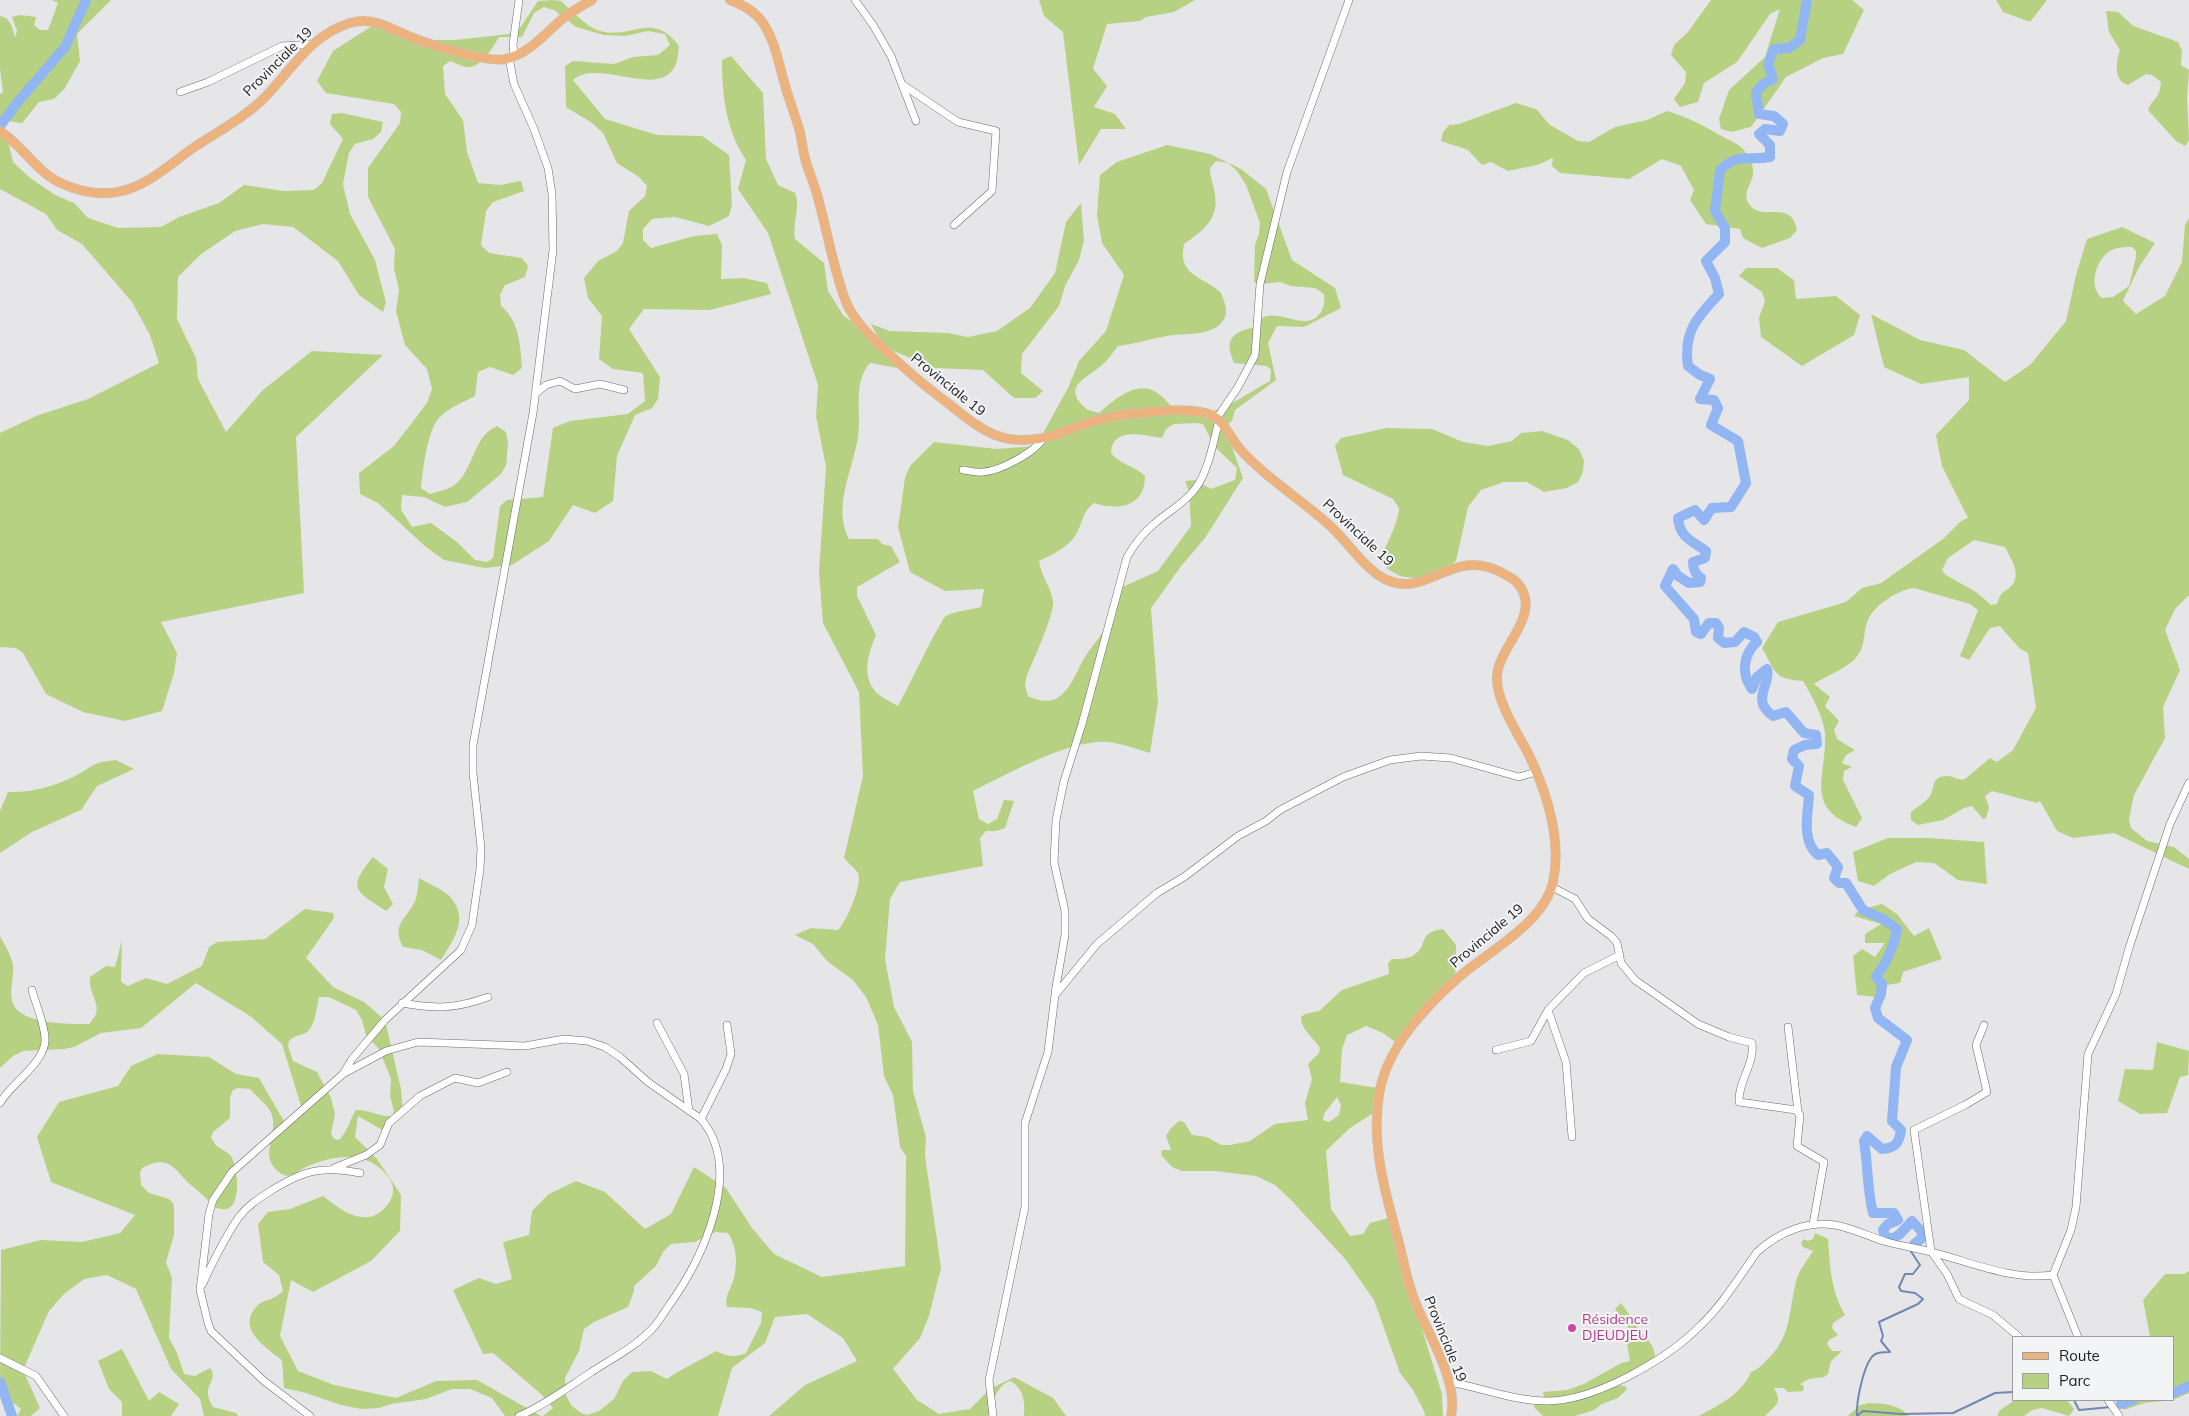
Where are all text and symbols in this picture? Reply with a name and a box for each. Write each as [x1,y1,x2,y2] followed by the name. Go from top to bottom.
[240,24,316,100] street label: Provinciale 19
[907,350,989,420] street label: Provinciale 19
[1319,496,1397,570] street label: Provinciale 19
[1447,900,1527,972] street label: Provinciale 19
[1420,1294,1470,1384] street label: Provinciale 19
[1582,1312,1648,1344] place label: Résidence DJEUDJEU
[1566,1322,1578,1334] marker: Résidence DJEUDJEU
[2012,1336,2174,1401] legend
[2059,1346,2100,1365] text: Route
[2059,1371,2090,1390] text: Parc

